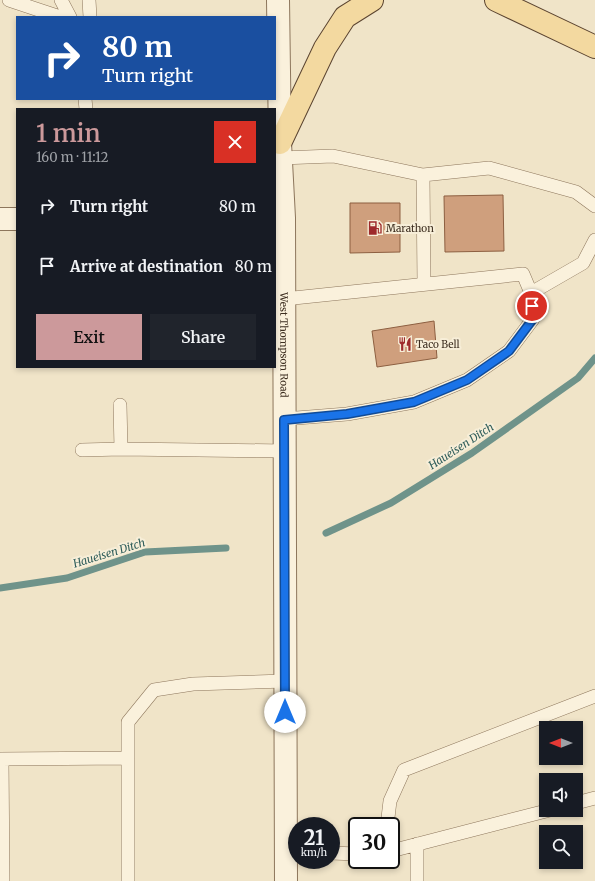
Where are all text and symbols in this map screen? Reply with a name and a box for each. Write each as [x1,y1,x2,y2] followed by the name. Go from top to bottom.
[102,29,173,65] text: 80 m
[36,32,88,84] icon: right
[102,64,193,87] text: Turn right
[36,118,101,149] text: 1 min
[214,121,256,163] button: close
[36,149,108,166] text: 160 m · 11:12
[36,195,58,217] icon: right
[70,197,148,216] text: Turn right
[219,197,256,216] text: 80 m
[367,220,383,236] fuel station icon: Marathon
[386,222,434,235] place label: Marathon
[36,255,58,277] icon: arrive
[70,257,223,276] text: Arrive at destination
[235,257,272,276] text: 80 m
[515,289,549,323] pin
[278,291,291,398] street label: West Thompson Road
[521,295,543,317] icon: arrive
[36,314,142,360] button: Exit
[150,314,256,360] button: Share
[397,336,413,352] restaurant icon: Taco Bell
[416,338,460,351] place label: Taco Bell
[425,420,496,473] water label: Haueisen Ditch
[70,535,147,571] water label: Haueisen Ditch
[264,691,306,733] position arrow
[539,721,583,765] north arrow
[539,721,583,869] map controls
[539,773,583,817] button: sound
[348,817,400,869] speed limit sign: 30
[304,825,324,850] text: 21
[539,825,583,869] button: search
[301,846,327,859] text: km/h

